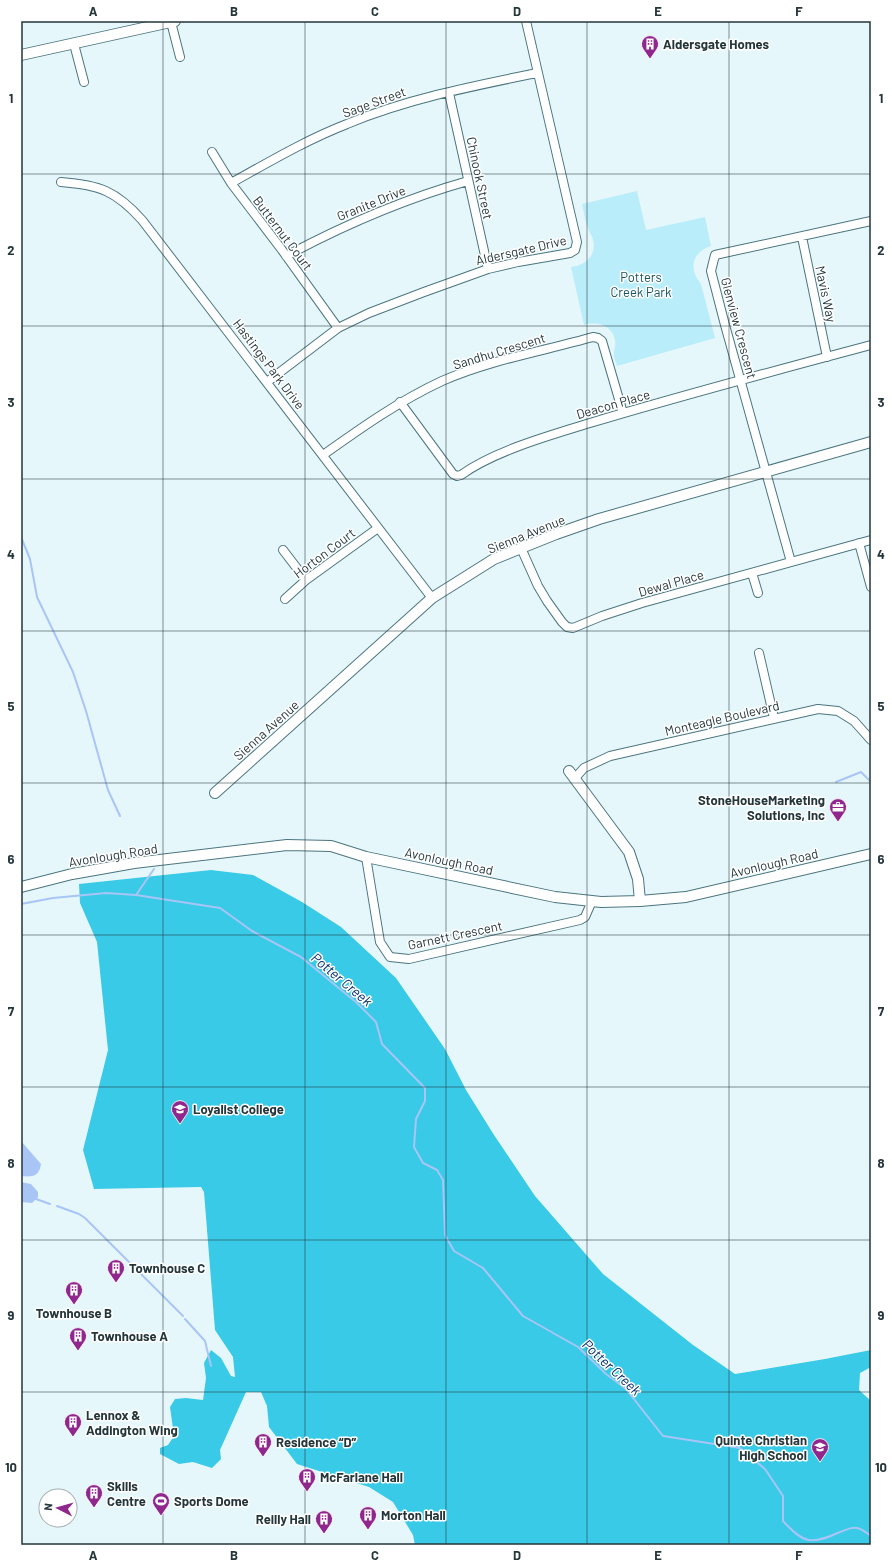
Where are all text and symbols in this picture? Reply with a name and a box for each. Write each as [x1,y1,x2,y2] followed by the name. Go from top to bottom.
[89,3,98,19] text: A
[230,3,238,19] text: B
[371,3,379,19] text: C
[513,3,521,19] text: D
[654,3,662,19] text: E
[795,3,803,19] text: F
[640,34,660,59] building icon: Aldersgate Homes
[663,36,769,52] place label: Aldersgate Homes
[340,83,408,121] street label: Sage Street
[9,90,13,106] text: 1
[879,90,883,106] text: 1
[463,135,497,221] street label: Chinook Street
[334,182,408,224] street label: Granite Drive
[250,193,316,273] street label: Butternut Court
[474,232,568,268] street label: Aldersgate Drive
[7,242,15,258] text: 2
[877,242,885,258] text: 2
[812,264,840,324] street label: Mavis Way
[610,269,672,300] park label: Potters Creek Park
[718,276,760,380] street label: Glenview Crescent
[230,316,308,413] street label: Hastings Park Drive
[451,329,547,373] street label: Sandhu Crescent
[574,386,652,422] street label: Deacon Place
[7,394,15,410] text: 3
[877,394,885,410] text: 3
[485,511,567,557] street label: Sienna Avenue
[290,525,358,581] street label: Horton Court
[7,546,15,562] text: 4
[877,546,885,562] text: 4
[636,566,706,600] street label: Dewal Place
[230,696,302,764] street label: Sienna Avenue
[663,697,781,739] street label: Monteagle Boulevard
[7,698,15,714] text: 5
[877,698,885,714] text: 5
[698,792,825,823] place label: StoneHouseMarketing Solutions, Inc
[828,797,848,822] office icon: StoneHouseMarketing Solutions, Inc
[67,840,159,870] street label: Avonlough Road
[403,844,495,878] street label: Avonlough Road
[728,845,820,881] street label: Avonlough Road
[8,851,15,867] text: 6
[878,851,885,867] text: 6
[406,917,504,953] street label: Garnett Crescent
[308,949,376,1009] water label: Potter Creek
[8,1003,15,1019] text: 7
[878,1003,885,1019] text: 7
[170,1099,190,1124] school or university icon: Loyalist College
[193,1101,284,1117] place label: Loyalist College
[7,1155,15,1171] text: 8
[877,1155,885,1171] text: 8
[106,1258,126,1283] building icon: Townhouse C
[129,1260,205,1276] place label: Townhouse C
[64,1280,84,1305] building icon: Townhouse B
[36,1305,112,1321] place label: Townhouse B
[8,1307,15,1323] text: 9
[878,1307,885,1323] text: 9
[68,1326,88,1351] building icon: Townhouse A
[91,1328,168,1344] place label: Townhouse A
[579,1336,645,1399] water label: Potter Creek
[86,1407,178,1438] place label: Lennox & Addington Wing
[63,1412,83,1437] building icon: Lennox & Addington Wing
[253,1432,273,1457] building icon: Residence “D”
[715,1432,807,1463] place label: Quinte Christian High School
[276,1434,357,1450] place label: Residence “D”
[810,1437,830,1462] school or university icon: Quinte Christian High School
[5,1459,17,1475] text: 10
[875,1459,887,1475] text: 10
[297,1467,317,1492] building icon: McFarlane Hall
[320,1469,403,1485] place label: McFarlane Hall
[107,1478,146,1509] place label: Skills Centre
[84,1483,104,1508] building icon: Skills Centre
[38,1488,78,1528] north arrow
[151,1491,171,1516] sports icon: Sports Dome
[174,1493,249,1509] place label: Sports Dome
[41,1503,54,1511] text: N
[358,1505,378,1530] building icon: Morton Hall
[381,1507,446,1523] place label: Morton Hall
[314,1509,334,1534] building icon: Reilly Hall
[256,1511,311,1527] place label: Reilly Hall
[89,1547,98,1563] text: A
[230,1547,238,1563] text: B
[371,1547,379,1563] text: C
[513,1547,521,1563] text: D
[654,1547,662,1563] text: E
[795,1547,803,1563] text: F

